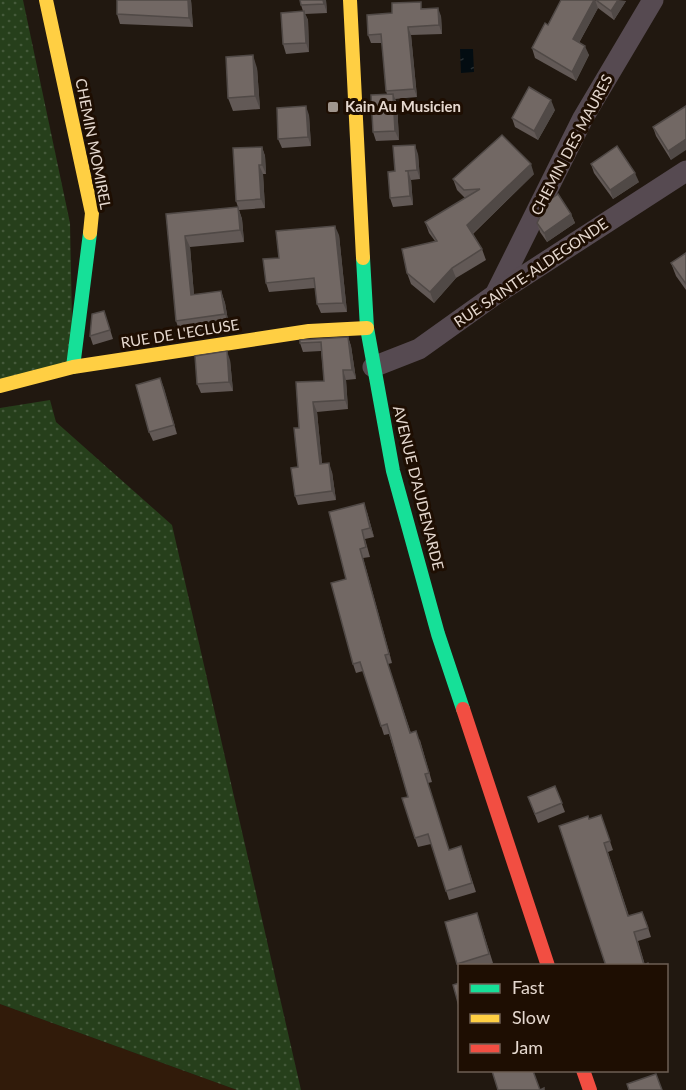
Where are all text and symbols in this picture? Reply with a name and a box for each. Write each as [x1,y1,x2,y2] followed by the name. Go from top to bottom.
[526,71,616,218] street label: CHEMIN DES MAURES
[72,77,116,211] street label: CHEMIN MOMIREL
[345,97,461,115] place label: Kain Au Musicien
[326,100,340,114] marker: Kain Au Musicien
[450,214,611,330] street label: RUE SAINTE-ALDEGONDE
[119,315,240,351] street label: RUE DE L'ECLUSE
[390,404,448,572] street label: AVENUE D'AUDENARDE
[458,964,668,1072] legend
[512,976,545,998] text: Fast
[512,1006,550,1028] text: Slow
[512,1036,543,1058] text: Jam

